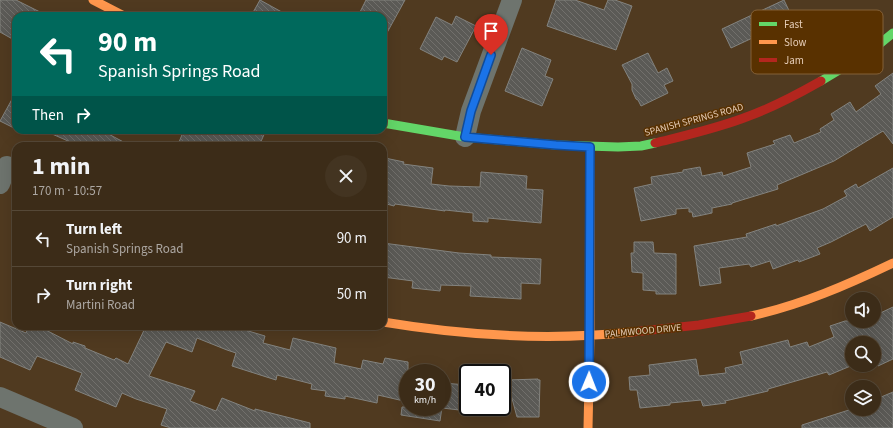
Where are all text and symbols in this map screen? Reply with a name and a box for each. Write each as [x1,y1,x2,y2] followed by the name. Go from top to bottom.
[751,10,883,74] legend
[474,14,508,55] pin
[784,17,803,32] text: Fast
[480,20,502,42] icon: arrive
[98,22,157,62] text: 90 m
[32,28,84,80] icon: left
[784,35,807,50] text: Slow
[784,53,804,68] text: Jam
[98,59,261,84] text: Spanish Springs Road
[643,100,745,140] street label: SPANISH SPRINGS ROAD
[72,104,94,126] icon: right
[32,105,64,126] text: Then
[32,149,90,184] text: 1 min
[325,155,367,197] button: close
[32,182,102,200] text: 170 m · 10:57
[66,219,122,240] text: Turn left
[32,228,54,250] icon: left
[337,228,367,249] text: 90 m
[66,240,183,258] text: Spanish Springs Road
[66,275,132,296] text: Turn right
[32,284,54,306] icon: right
[337,284,367,305] text: 50 m
[845,292,881,416] map controls
[845,292,881,328] button: sound
[66,296,135,314] text: Martini Road
[604,321,682,341] street label: PALMWOOD DRIVE
[845,336,881,372] button: search
[568,361,610,403] position arrow
[459,364,511,416] speed limit sign: 40
[414,371,436,399] text: 30
[845,380,881,416] button: layers
[414,393,436,407] text: km/h

